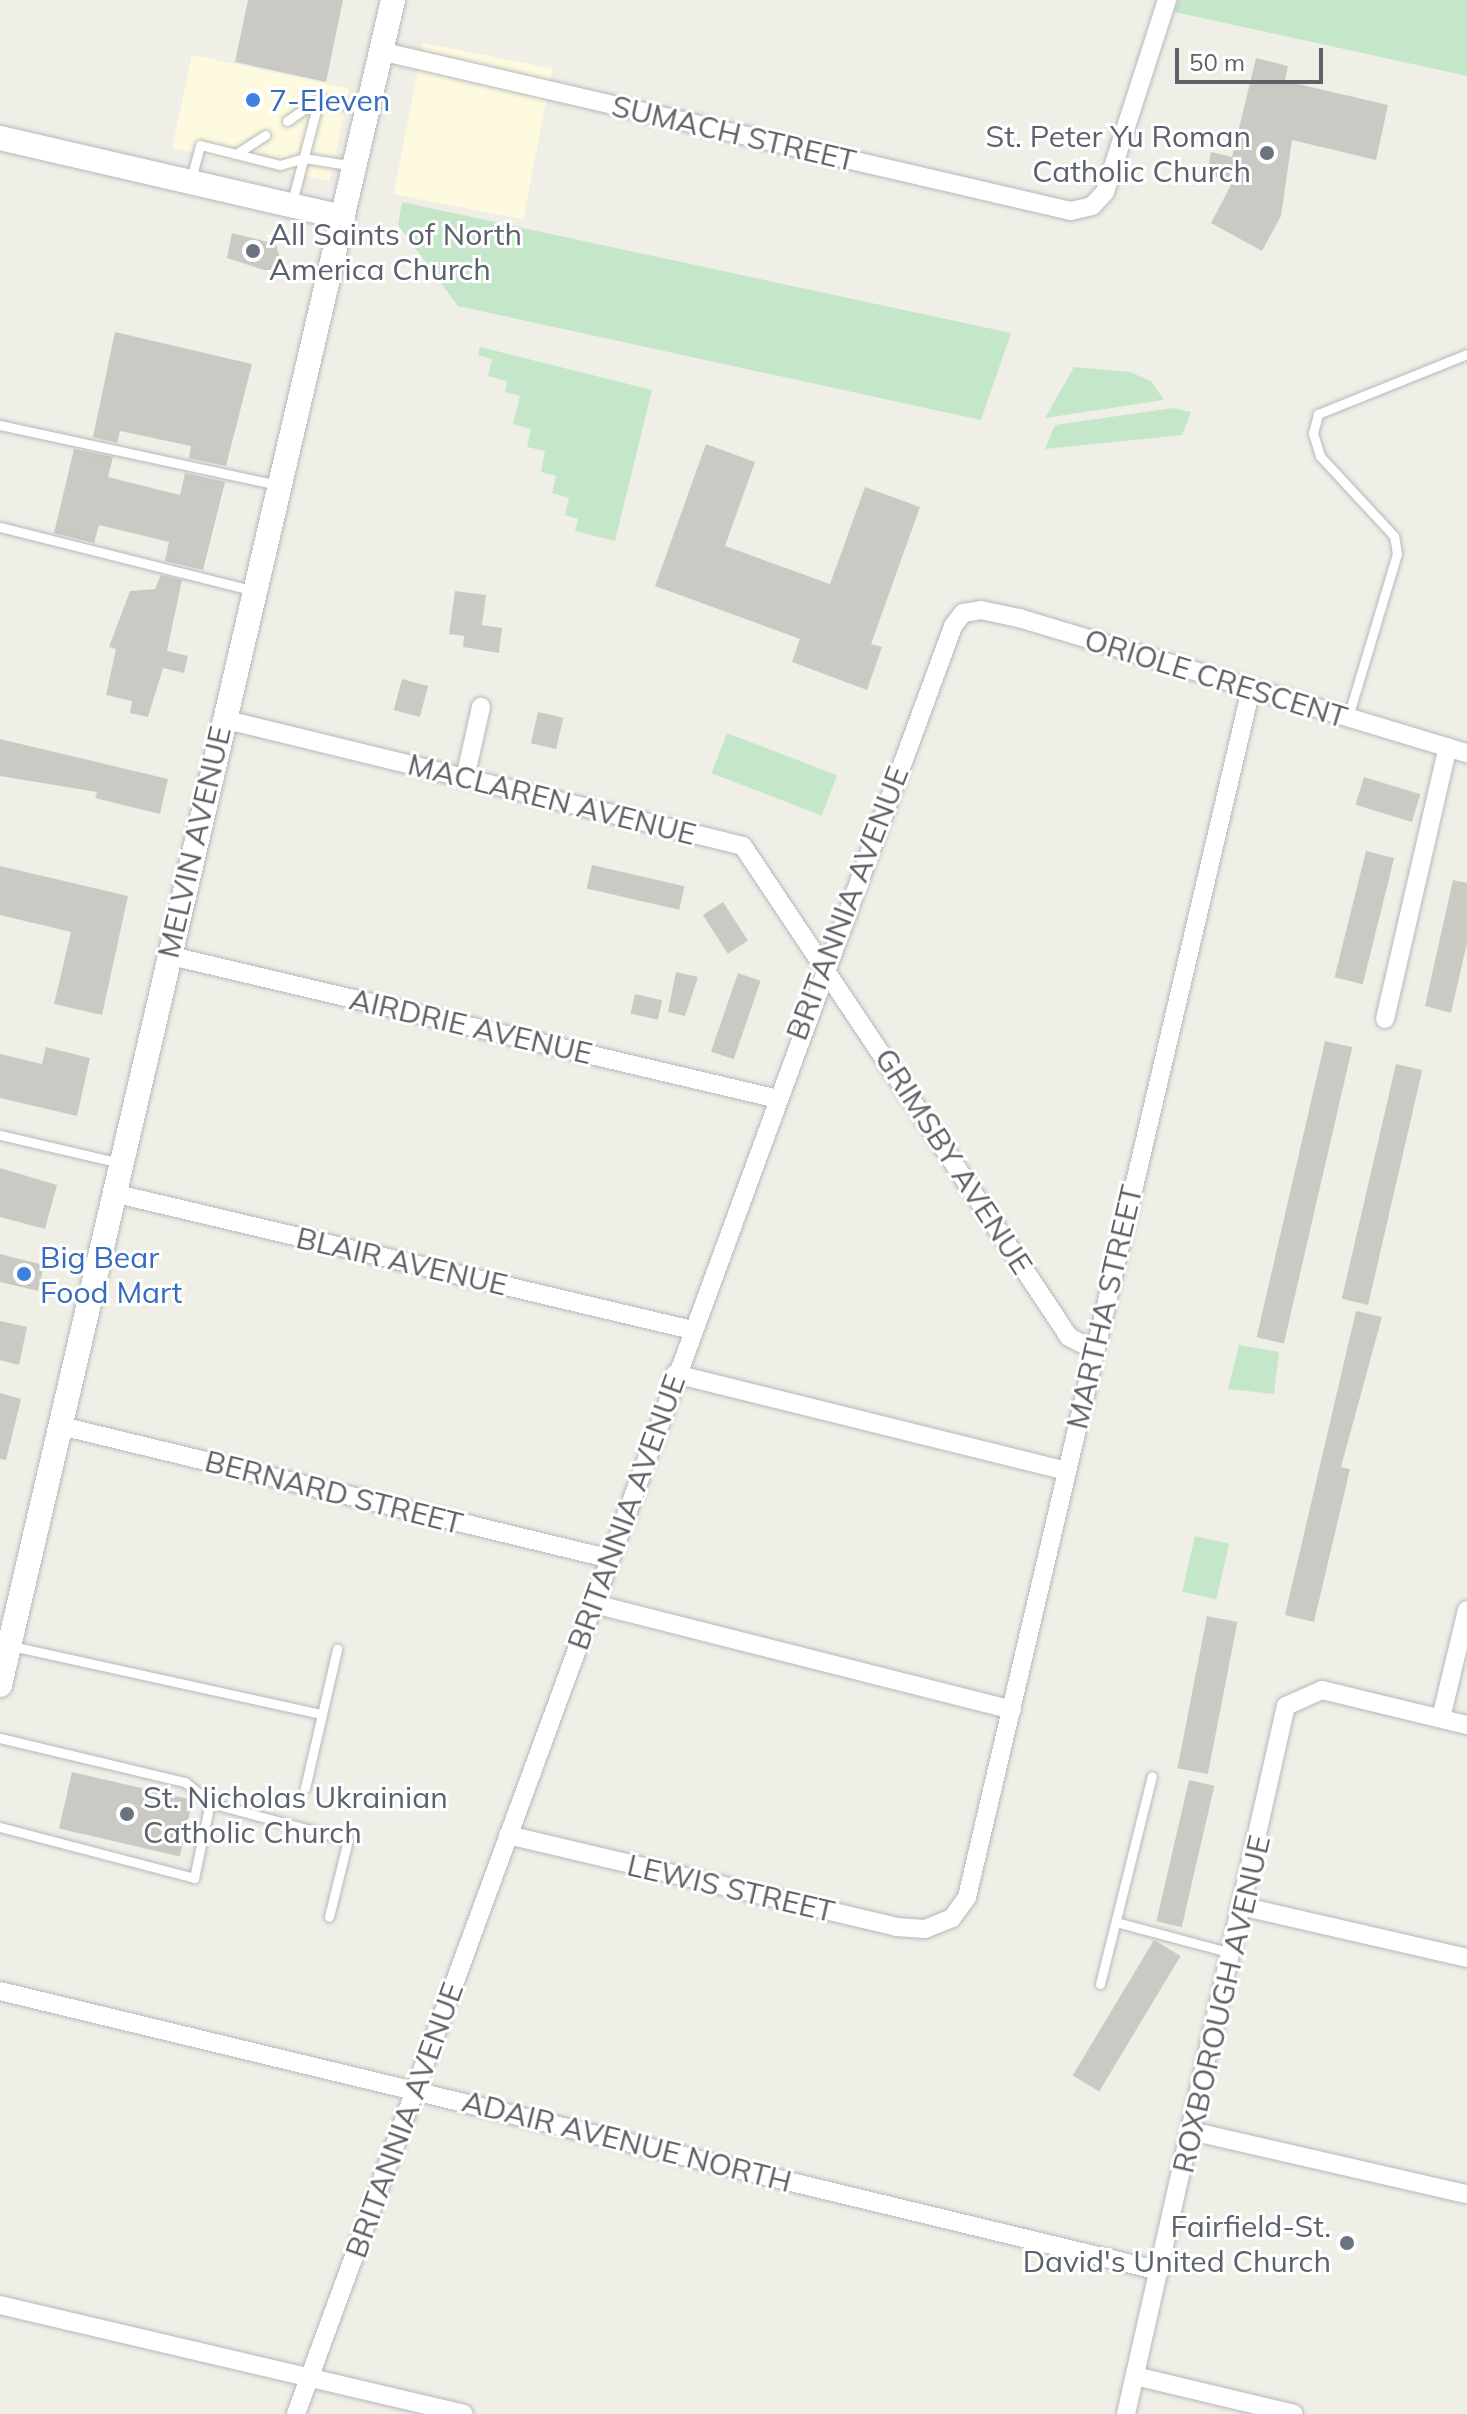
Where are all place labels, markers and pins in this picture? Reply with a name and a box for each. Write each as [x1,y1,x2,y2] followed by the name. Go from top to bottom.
[269,82,390,118] place label: 7-Eleven
[244,91,262,109] marker: 7-Eleven
[986,118,1251,188] place label: St. Peter Yu Roman Catholic Church
[1258,144,1276,162] marker: St. Peter Yu Roman Catholic Church
[269,216,522,286] place label: All Saints of North America Church
[244,242,262,260] marker: All Saints of North America Church
[40,1239,182,1310] place label: Big Bear Food Mart
[15,1265,33,1283] marker: Big Bear Food Mart
[143,1779,448,1850] place label: St. Nicholas Ukrainian Catholic Church
[118,1805,136,1823] marker: St. Nicholas Ukrainian Catholic Church
[1023,2208,1331,2278] place label: Fairfield-St. David's United Church
[1338,2234,1356,2252] marker: Fairfield-St. David's United Church

